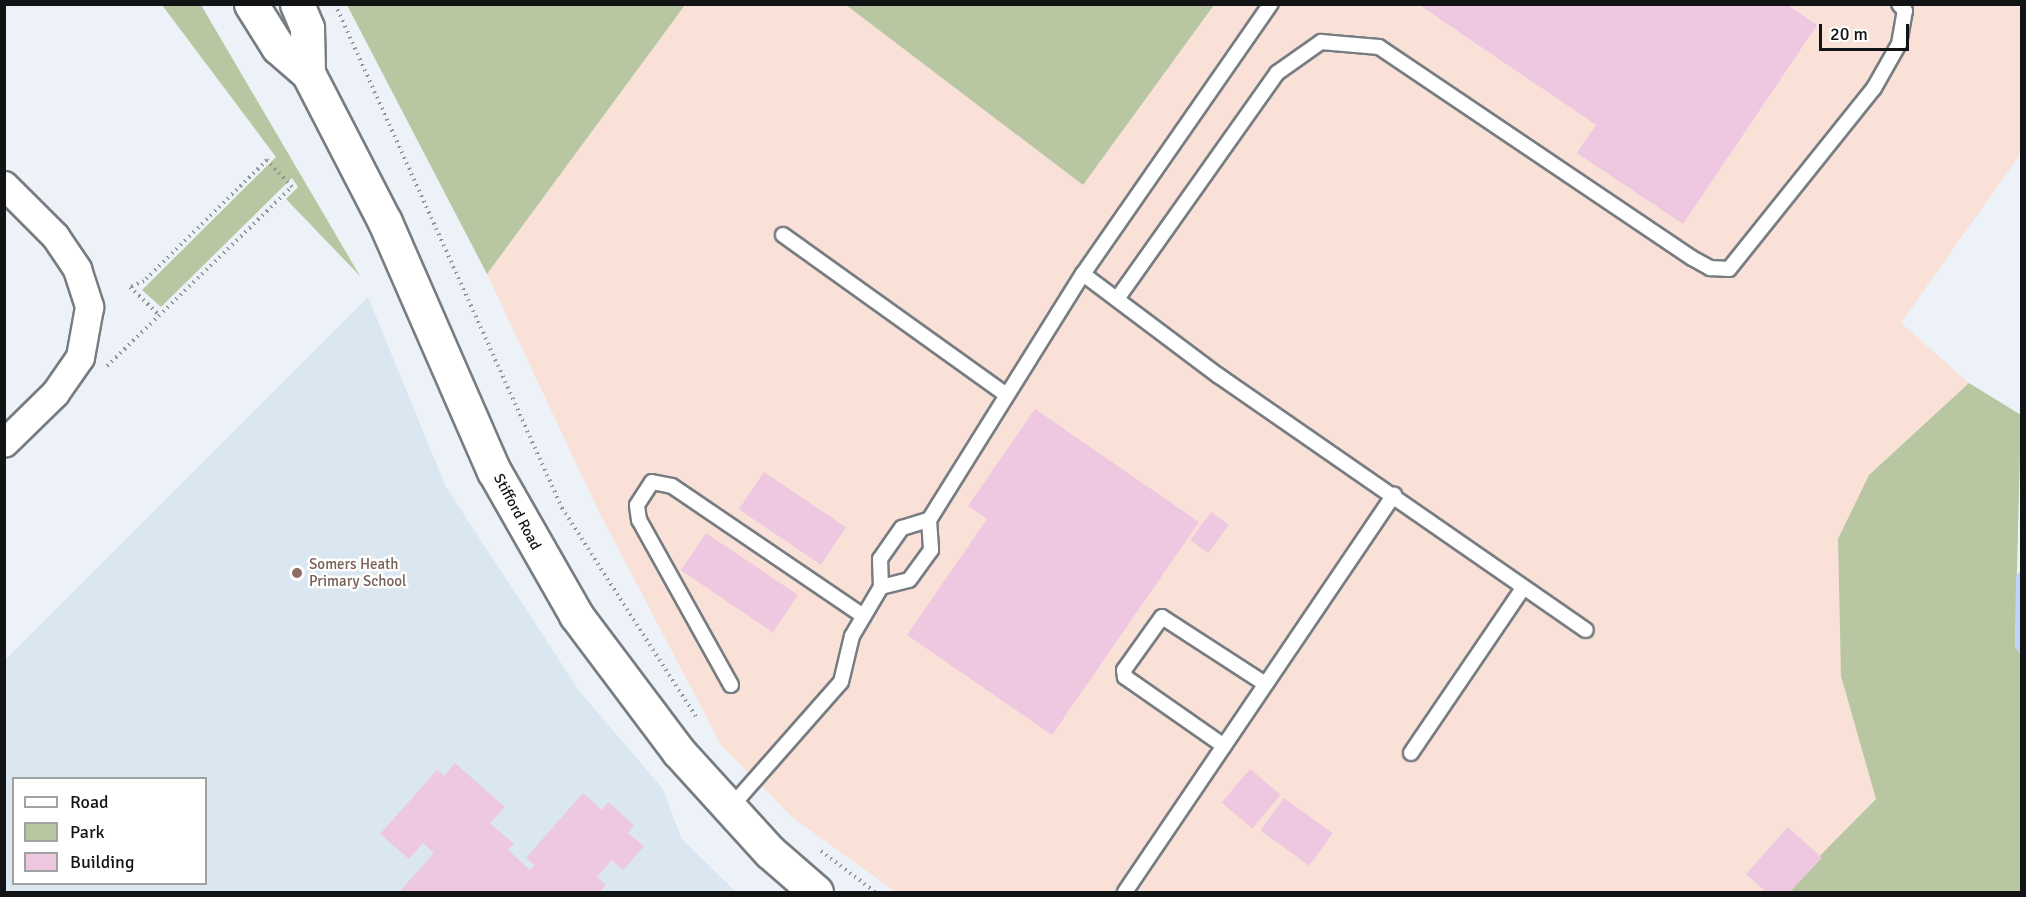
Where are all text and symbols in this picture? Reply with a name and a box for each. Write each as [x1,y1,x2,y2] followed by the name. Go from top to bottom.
[1822,12,1912,50] scale bar
[1830,23,1868,45] text: 20 m
[489,471,545,553] street label: Stifford Road
[309,555,406,590] place label: Somers Heath Primary School
[290,566,304,580] marker: Somers Heath Primary School
[12,777,207,885] legend
[70,791,109,813] text: Road
[70,821,105,843] text: Park
[70,851,134,873] text: Building

